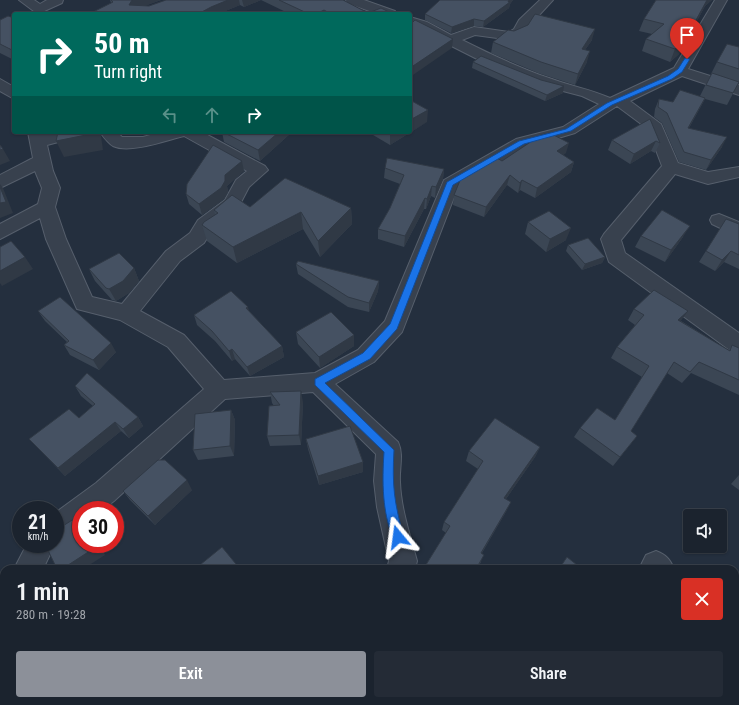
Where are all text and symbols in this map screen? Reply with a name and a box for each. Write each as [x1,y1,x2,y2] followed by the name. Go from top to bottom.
[670,18,704,59] pin
[676,24,698,46] icon: arrive
[94,27,150,60] text: 50 m
[28,28,80,80] icon: right
[94,61,162,82] text: Turn right
[159,104,181,126] icon: left
[201,104,223,126] icon: ahead
[243,104,265,126] icon: right
[72,501,124,553] speed limit sign: 30
[683,509,727,553] map controls
[683,509,727,553] button: sound
[28,510,48,534] text: 21
[377,516,419,558] position arrow
[28,531,48,542] text: km/h
[16,578,69,606] text: 1 min
[681,578,723,620] button: close
[16,607,86,622] text: 280 m · 19:28
[16,651,366,697] button: Exit
[374,651,723,697] button: Share

